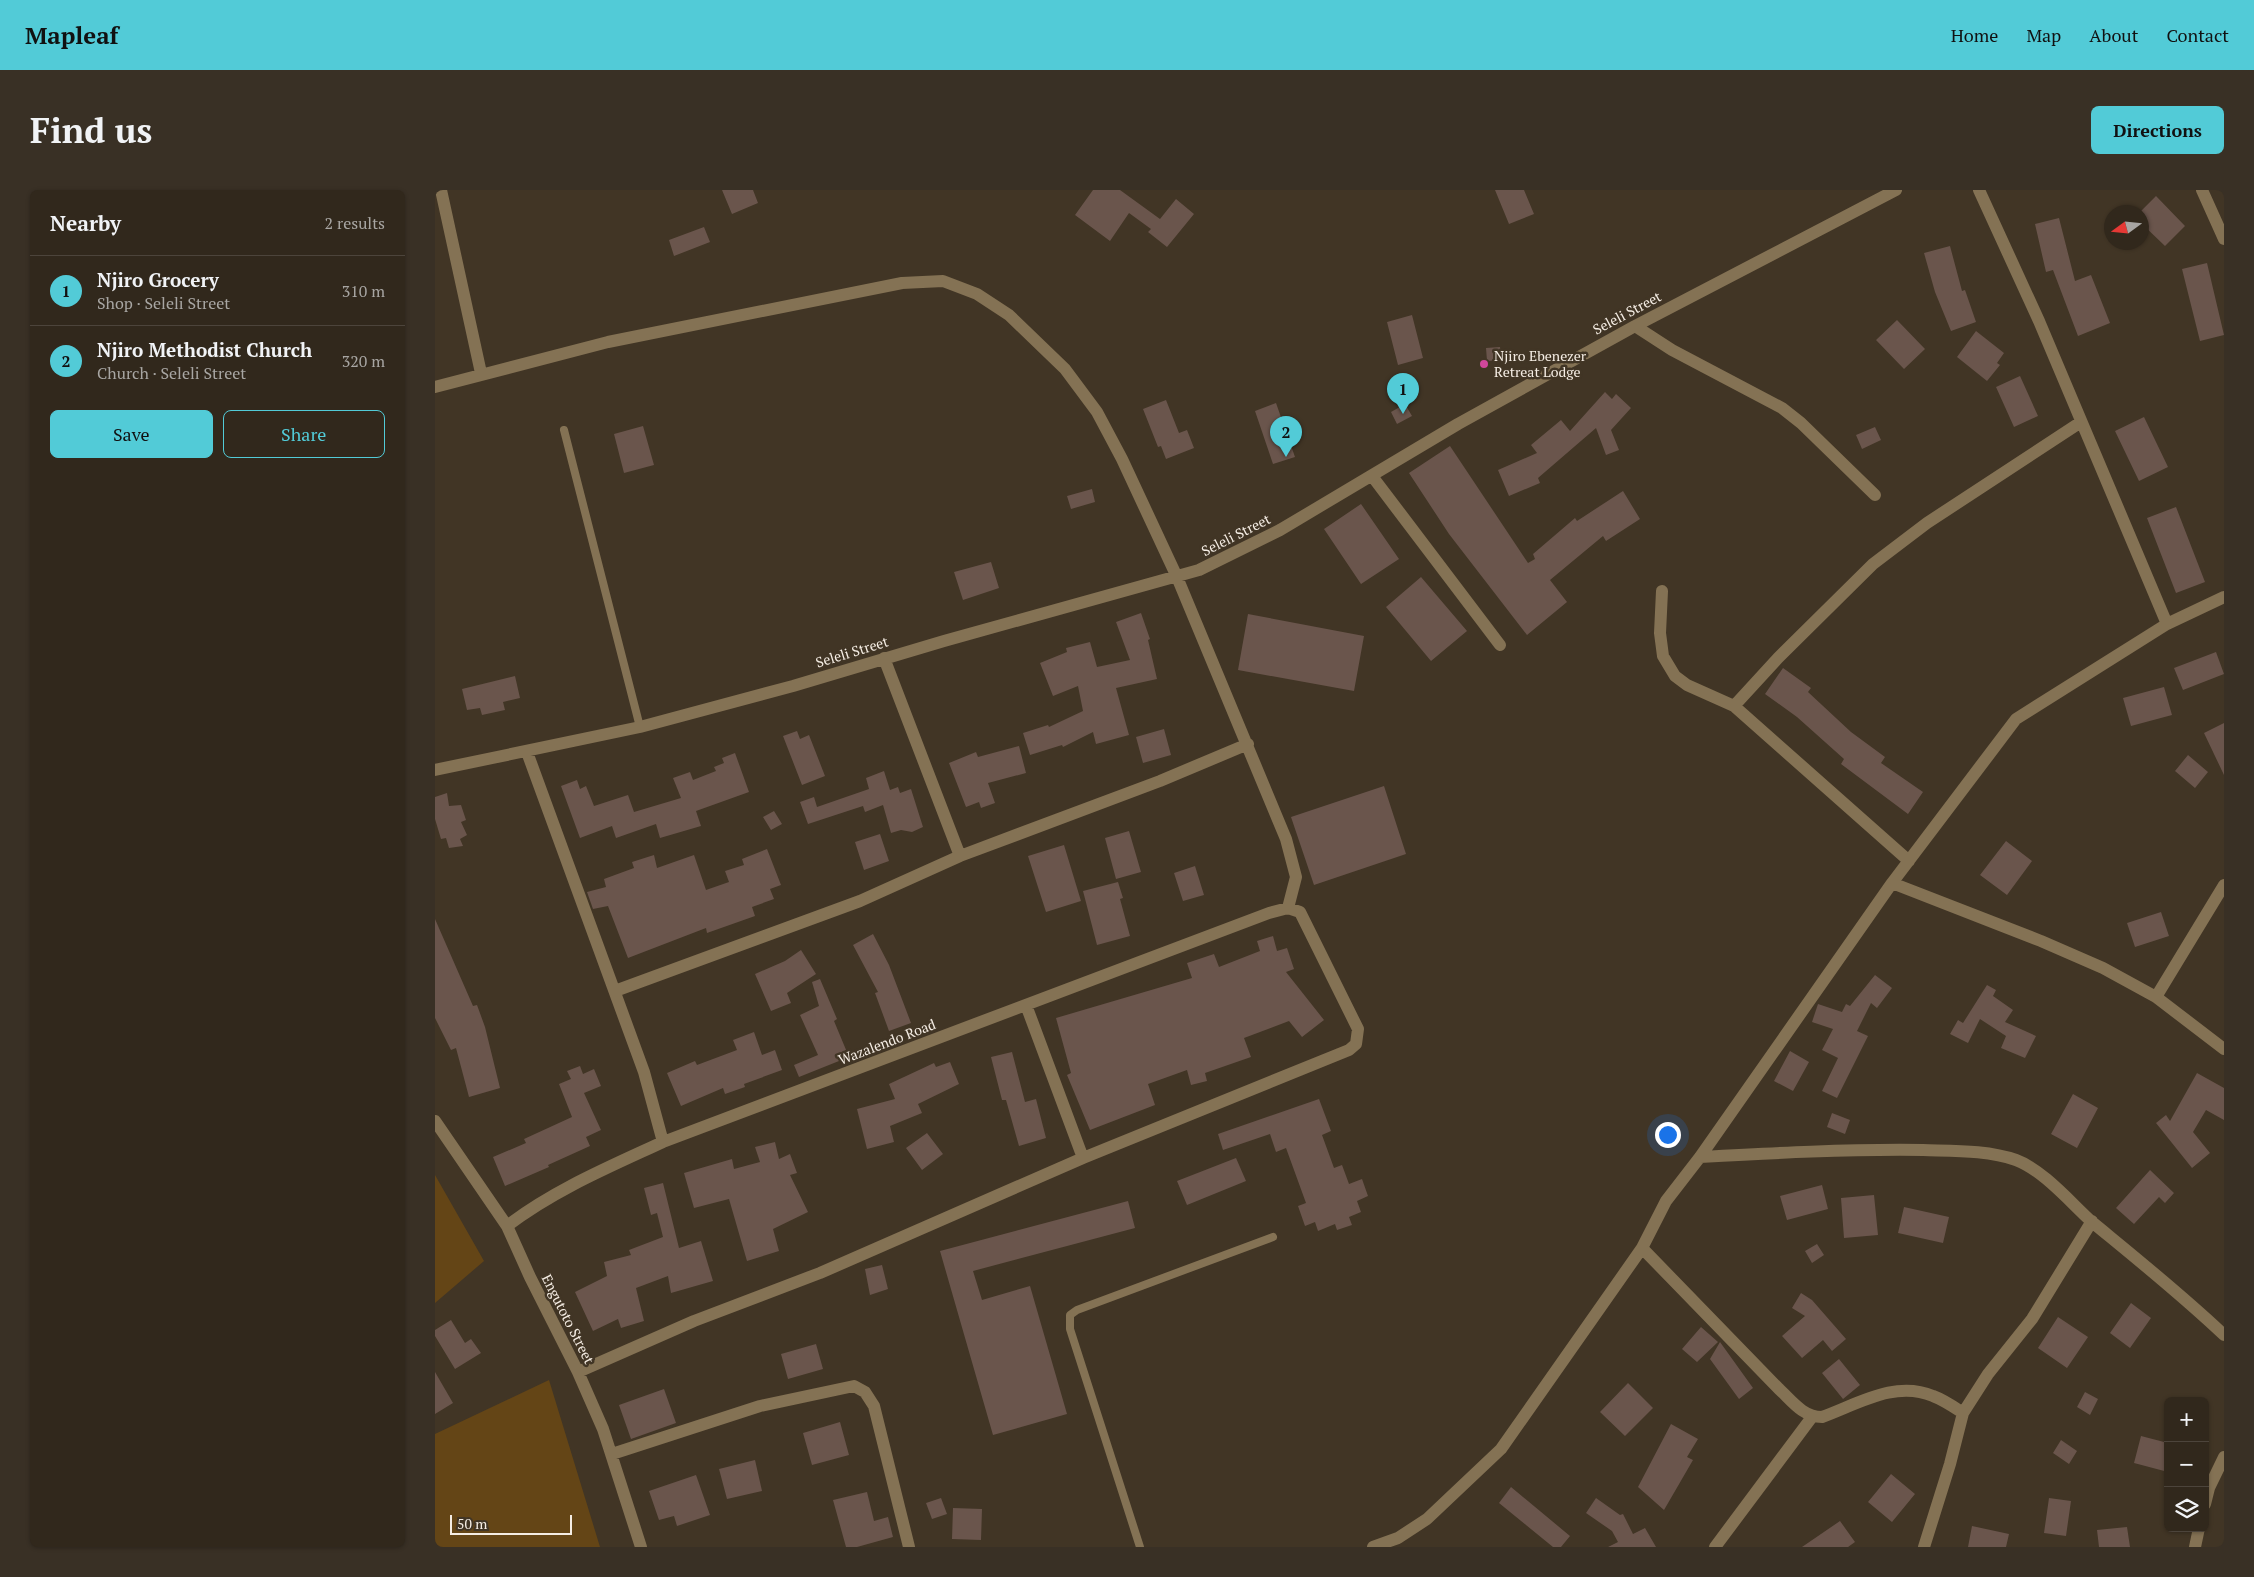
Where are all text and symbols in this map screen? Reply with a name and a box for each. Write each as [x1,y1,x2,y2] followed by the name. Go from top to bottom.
[25,19,118,51] text: Mapleaf
[1951,23,1998,47] text: Home
[2026,23,2061,47] text: Map
[2089,23,2138,47] text: About
[2166,23,2229,47] text: Contact
[2091,106,2224,154] button: Directions
[30,107,152,153] text: Find us
[2104,205,2149,250] north arrow
[50,209,121,237] text: Nearby
[325,212,385,234] text: 2 results
[97,267,219,292] text: Njiro Grocery
[61,280,71,302] text: 1
[342,280,385,302] text: 310 m
[1589,286,1665,339] street label: Seleli Street
[97,292,230,314] text: Shop · Seleli Street
[97,337,312,362] text: Njiro Methodist Church
[1494,346,1587,381] place label: Njiro Ebenezer Retreat Lodge
[61,350,71,372] text: 2
[342,350,385,372] text: 320 m
[1478,358,1490,370] marker: Njiro Ebenezer Retreat Lodge
[97,362,246,384] text: Church · Seleli Street
[1387,373,1419,414] pin: 1
[50,410,213,458] button: Save
[223,410,385,458] button: Share
[1270,416,1302,457] pin: 2
[1198,509,1274,560] street label: Seleli Street
[813,631,891,672] street label: Seleli Street
[835,1014,938,1069] street label: Wazalendo Road
[1655,1122,1681,1148] your location
[538,1271,600,1368] street label: Engutoto Street
[2164,1397,2209,1532] map controls
[2164,1397,2209,1442] button: +
[2164,1442,2209,1487] button: −
[2164,1487,2209,1532] button: layers
[450,1512,573,1535] scale bar
[457,1514,487,1533] text: 50 m

